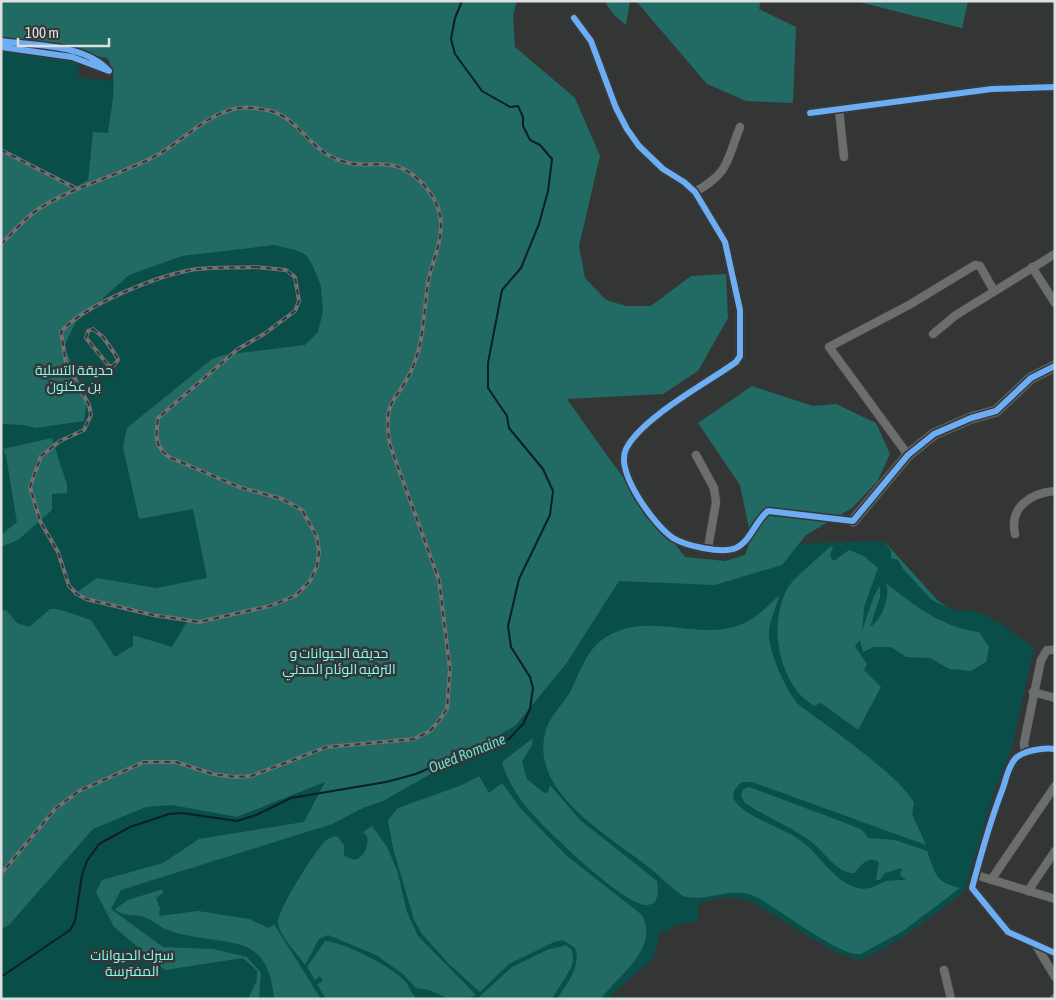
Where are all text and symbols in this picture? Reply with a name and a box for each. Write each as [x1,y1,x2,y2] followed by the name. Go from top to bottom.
[18,15,109,47] scale bar
[25,24,59,41] text: 100 m
[35,362,113,394] park label: حديقة التسلية بن عكنون
[282,645,396,681] park label: حديقة الحيوانات و الترفيه الوئام المدني
[426,730,508,776] water label: Oued Romaine
[90,947,174,979] park label: سيرك الحيوانات المفترسة

